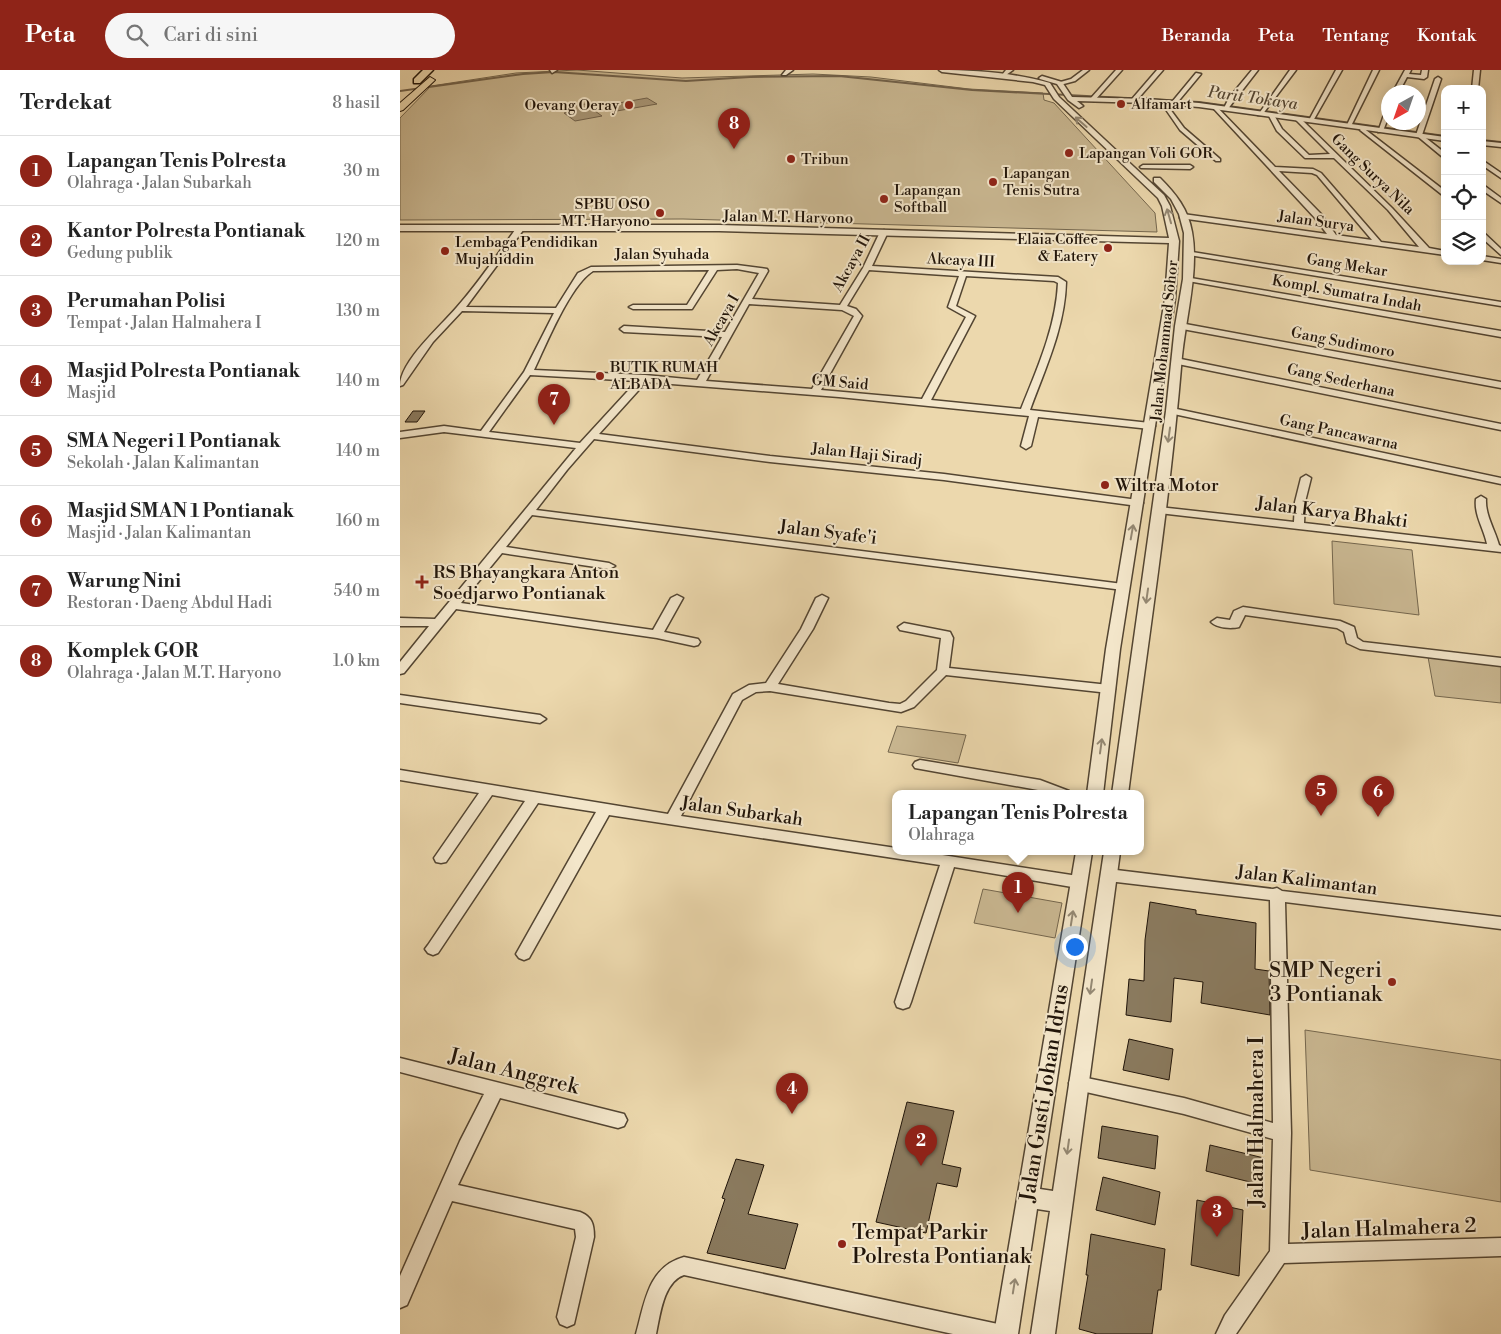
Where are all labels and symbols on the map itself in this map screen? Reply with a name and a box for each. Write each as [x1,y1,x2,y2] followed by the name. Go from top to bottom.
[1206,82,1299,114] water label: Parit Tokaya
[1381,85,1426,130] north arrow
[1130,95,1192,114] place label: Alfamart
[524,96,620,115] place label: Oevang Oeray
[1115,98,1127,110] marker: Alfamart
[623,99,635,111] marker: Oevang Oeray
[718,108,750,149] pin: 8
[1075,116,1088,128] one-way arrow
[1327,130,1419,219] street label: Gang Surya Nila
[1079,144,1213,163] place label: Lapangan Voli GOR
[1063,147,1075,159] marker: Lapangan Voli GOR
[801,150,849,169] place label: Tribun
[785,153,797,165] marker: Tribun
[1003,164,1080,200] place label: Lapangan Tenis Sutra
[987,176,999,188] marker: Lapangan Tenis Sutra
[894,181,961,217] place label: Lapangan Softball
[878,193,890,205] marker: Lapangan Softball
[561,195,650,231] place label: SPBU OSO MT. Haryono
[654,207,666,219] marker: SPBU OSO MT. Haryono
[722,207,853,228] street label: Jalan M.T. Haryono
[1275,207,1356,236] street label: Jalan Surya
[1164,208,1173,224] one-way arrow
[1017,230,1099,266] place label: Elaia Coffee & Eatery
[828,231,875,296] street label: Akcaya II
[455,233,598,269] place label: Lembaga Pendidikan Mujahiddin
[1102,242,1114,254] marker: Elaia Coffee & Eatery
[439,245,451,257] marker: Lembaga Pendidikan Mujahiddin
[614,245,710,264] street label: Jalan Syuhada
[926,249,996,272] street label: Akcaya III
[1305,250,1389,281] street label: Gang Mekar
[1146,259,1182,424] street label: Jalan Mohammad Sohor
[1270,271,1423,316] street label: Kompl. Sumatra Indah
[699,291,744,350] street label: Akcaya I
[1289,323,1396,362] street label: Gang Sudimoro
[609,358,718,394] place label: BUTIK RUMAH ALBADA
[1285,360,1397,401] street label: Gang Sederhana
[594,370,606,382] marker: BUTIK RUMAH ALBADA
[811,371,870,394] street label: GM Said
[538,384,570,425] pin: 7
[1278,411,1400,454] street label: Gang Pancawarna
[1164,427,1174,443] one-way arrow
[810,439,923,470] street label: Jalan Haji Siradj
[1114,474,1219,497] place label: Wiltra Motor
[1099,479,1111,491] marker: Wiltra Motor
[1254,492,1409,533] street label: Jalan Karya Bhakti
[777,515,878,550] street label: Jalan Syafe'i
[1128,524,1138,540] one-way arrow
[433,561,620,605] place label: RS Bhayangkara Anton Soedjarwo Pontianak
[415,575,429,589] marker: RS Bhayangkara Anton Soedjarwo Pontianak
[1142,588,1152,604] one-way arrow
[1097,738,1107,754] one-way arrow
[1305,775,1337,816] pin: 5
[1362,776,1394,817] pin: 6
[678,791,805,831] street label: Jalan Subarkah
[1234,860,1379,901] street label: Jalan Kalimantan
[1002,872,1034,913] pin: 1
[1068,910,1078,926] one-way arrow
[1062,934,1088,960] your location
[1269,958,1383,1008] place label: SMP Negeri 3 Pontianak
[1386,976,1398,988] marker: SMP Negeri 3 Pontianak
[1086,978,1096,994] one-way arrow
[1015,982,1075,1205] street label: Jalan Gusti Johan Idrus
[1244,1037,1270,1208] street label: Jalan Halmahera I
[445,1043,582,1101] street label: Jalan Anggrek
[776,1073,808,1114] pin: 4
[905,1125,937,1166] pin: 2
[1063,1139,1073,1155] one-way arrow
[1201,1196,1233,1237] pin: 3
[1300,1213,1477,1245] street label: Jalan Halmahera 2
[852,1220,1032,1270] place label: Tempat Parkir Polresta Pontianak
[836,1238,848,1250] marker: Tempat Parkir Polresta Pontianak
[1009,1278,1019,1294] one-way arrow

